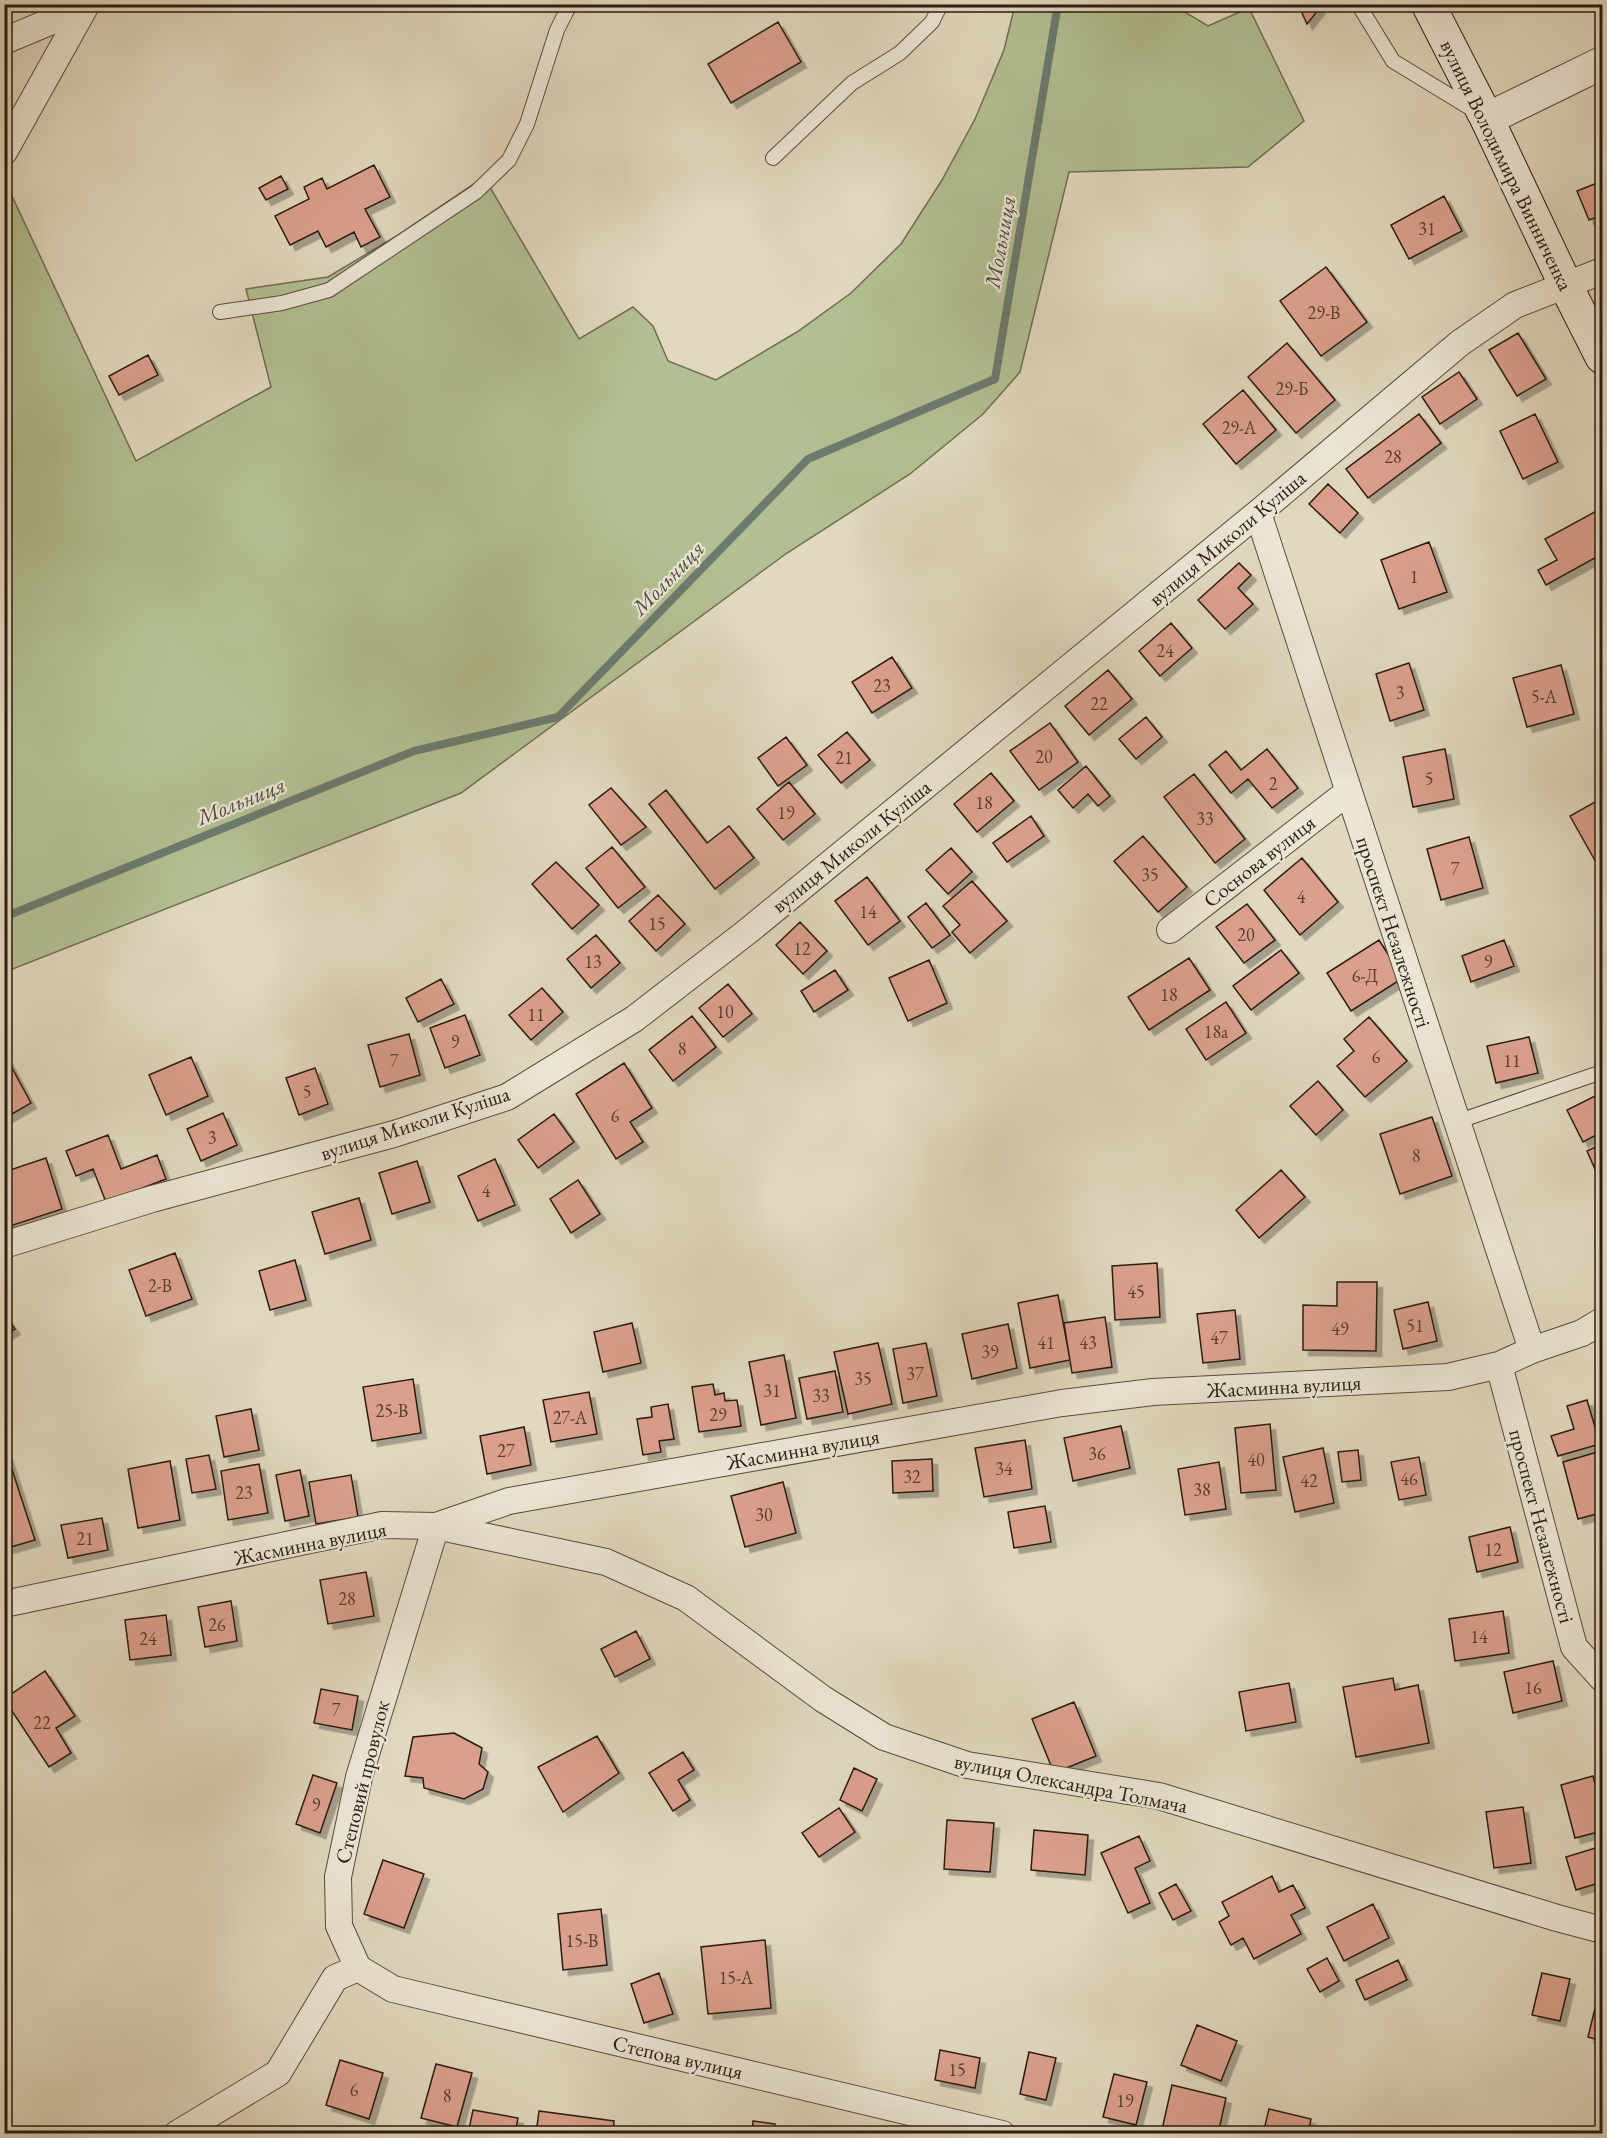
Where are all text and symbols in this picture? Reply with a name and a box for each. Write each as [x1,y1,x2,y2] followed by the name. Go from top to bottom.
[1434,35,1580,295] street label: вулиця Володимира Винниченка
[977,194,1022,292] water label: Мольниця
[1418,217,1436,240] house number: 31
[1308,301,1340,324] house number: 29-В
[1276,377,1308,400] house number: 29-Б
[1222,416,1257,439] house number: 29-А
[1384,445,1402,468] house number: 28
[1143,464,1312,612] street label: вулиця Миколи Куліша
[624,534,711,623] water label: Мольниця
[1410,565,1418,588] house number: 1
[1156,639,1174,662] house number: 24
[873,674,891,697] house number: 23
[1396,681,1404,704] house number: 3
[1531,685,1558,708] house number: 5-А
[1090,692,1108,715] house number: 22
[1035,745,1053,768] house number: 20
[835,746,853,769] house number: 21
[1425,767,1433,790] house number: 5
[190,770,290,833] water label: Мольниця
[1269,772,1278,795] house number: 2
[766,773,937,919] street label: вулиця Миколи Куліша
[975,791,993,814] house number: 18
[777,801,795,824] house number: 19
[1196,807,1214,830] house number: 33
[1197,809,1321,913] street label: Соснова вулиця
[1350,833,1438,1031] street label: проспект Незалежності
[1451,857,1460,880] house number: 7
[1141,863,1159,886] house number: 35
[1297,885,1306,908] house number: 4
[859,900,877,923] house number: 14
[648,912,666,935] house number: 15
[1237,923,1255,946] house number: 20
[793,937,811,960] house number: 12
[584,950,602,973] house number: 13
[1484,950,1493,973] house number: 9
[1352,964,1378,987] house number: 6-Д
[1160,983,1178,1006] house number: 18
[716,1000,734,1023] house number: 10
[527,1003,545,1026] house number: 11
[1204,1020,1229,1043] house number: 18а
[451,1030,460,1053] house number: 9
[678,1037,686,1060] house number: 8
[1372,1045,1381,1068] house number: 6
[390,1049,399,1072] house number: 7
[1503,1049,1521,1072] house number: 11
[317,1079,514,1166] street label: вулиця Миколи Куліша
[303,1080,311,1103] house number: 5
[611,1104,620,1127] house number: 6
[208,1126,216,1149] house number: 3
[1412,1144,1420,1167] house number: 8
[482,1179,491,1202] house number: 4
[148,1274,172,1297] house number: 2-В
[1127,1280,1145,1303] house number: 45
[1406,1314,1424,1337] house number: 51
[1331,1317,1349,1340] house number: 49
[1210,1326,1228,1349] house number: 47
[1037,1331,1055,1354] house number: 41
[1079,1331,1097,1354] house number: 43
[981,1340,999,1363] house number: 39
[906,1362,924,1385] house number: 37
[854,1367,872,1390] house number: 35
[1205,1368,1362,1404] street label: Жасминна вулиця
[763,1379,781,1402] house number: 31
[812,1384,830,1407] house number: 33
[376,1399,408,1422] house number: 25-В
[709,1403,727,1426] house number: 29
[553,1406,588,1429] house number: 27-А
[723,1422,882,1476] street label: Жасминна вулиця
[1503,1426,1581,1626] street label: проспект Незалежності
[497,1439,515,1462] house number: 27
[1088,1442,1106,1465] house number: 36
[1247,1448,1265,1471] house number: 40
[995,1457,1013,1480] house number: 34
[903,1465,921,1488] house number: 32
[1400,1467,1418,1490] house number: 46
[1300,1469,1318,1492] house number: 42
[1193,1478,1211,1501] house number: 38
[235,1481,253,1504] house number: 23
[755,1503,773,1526] house number: 30
[230,1515,389,1571] street label: Жасминна вулиця
[76,1527,94,1550] house number: 21
[1484,1538,1502,1561] house number: 12
[338,1587,356,1610] house number: 28
[208,1613,226,1636] house number: 26
[1470,1625,1488,1648] house number: 14
[139,1627,157,1650] house number: 24
[1524,1676,1542,1699] house number: 16
[329,1697,395,1867] street label: Степовий провулок
[332,1698,341,1721] house number: 7
[33,1711,51,1734] house number: 22
[952,1747,1191,1819] street label: вулиця Олександра Толмача
[312,1793,321,1816] house number: 9
[566,1929,598,1952] house number: 15-В
[719,1966,754,1989] house number: 15-А
[610,2029,746,2085] street label: Степова вулиця
[948,2058,966,2081] house number: 15
[350,2078,359,2101] house number: 6
[443,2084,451,2107] house number: 8
[1116,2089,1134,2112] house number: 19

